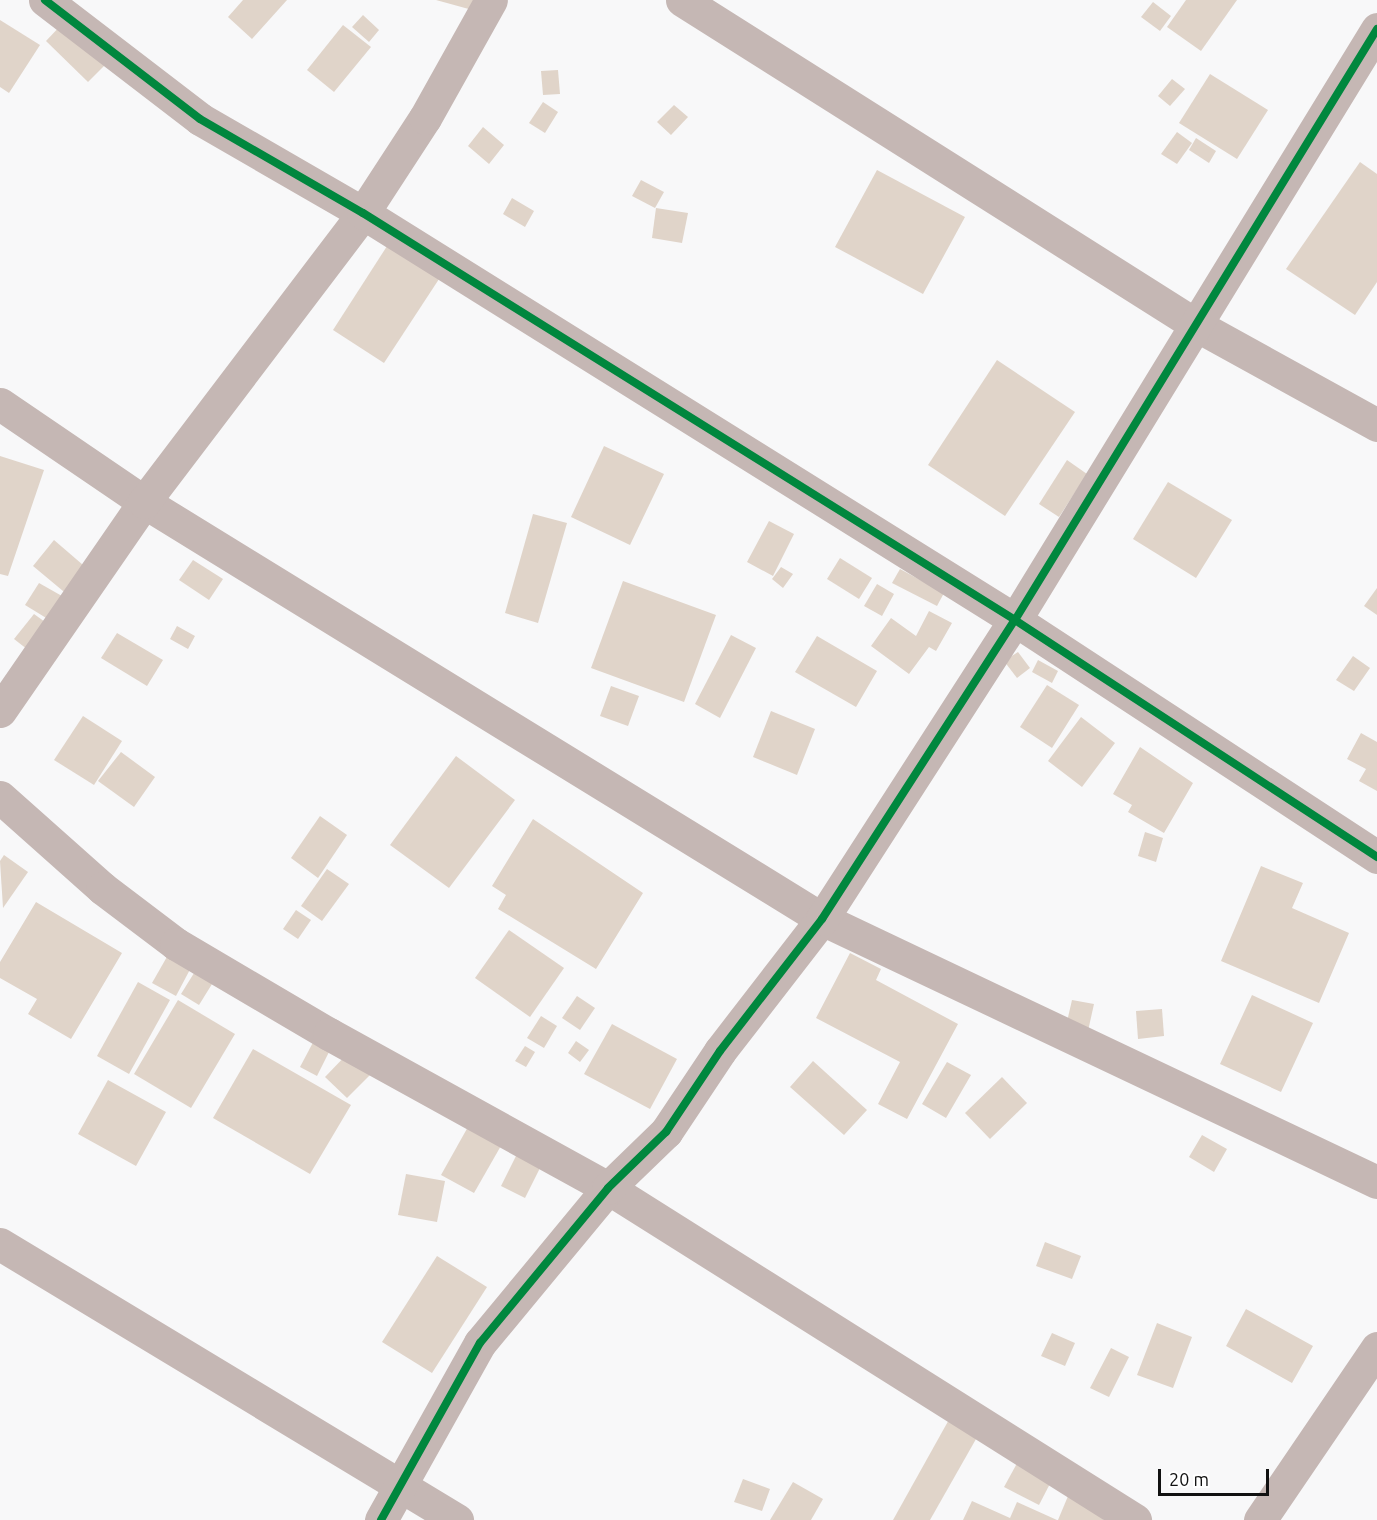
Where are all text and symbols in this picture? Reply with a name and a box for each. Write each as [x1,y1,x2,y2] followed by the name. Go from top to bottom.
[1161,1457,1272,1495] scale bar
[1169,1469,1209,1489] text: 20 m

